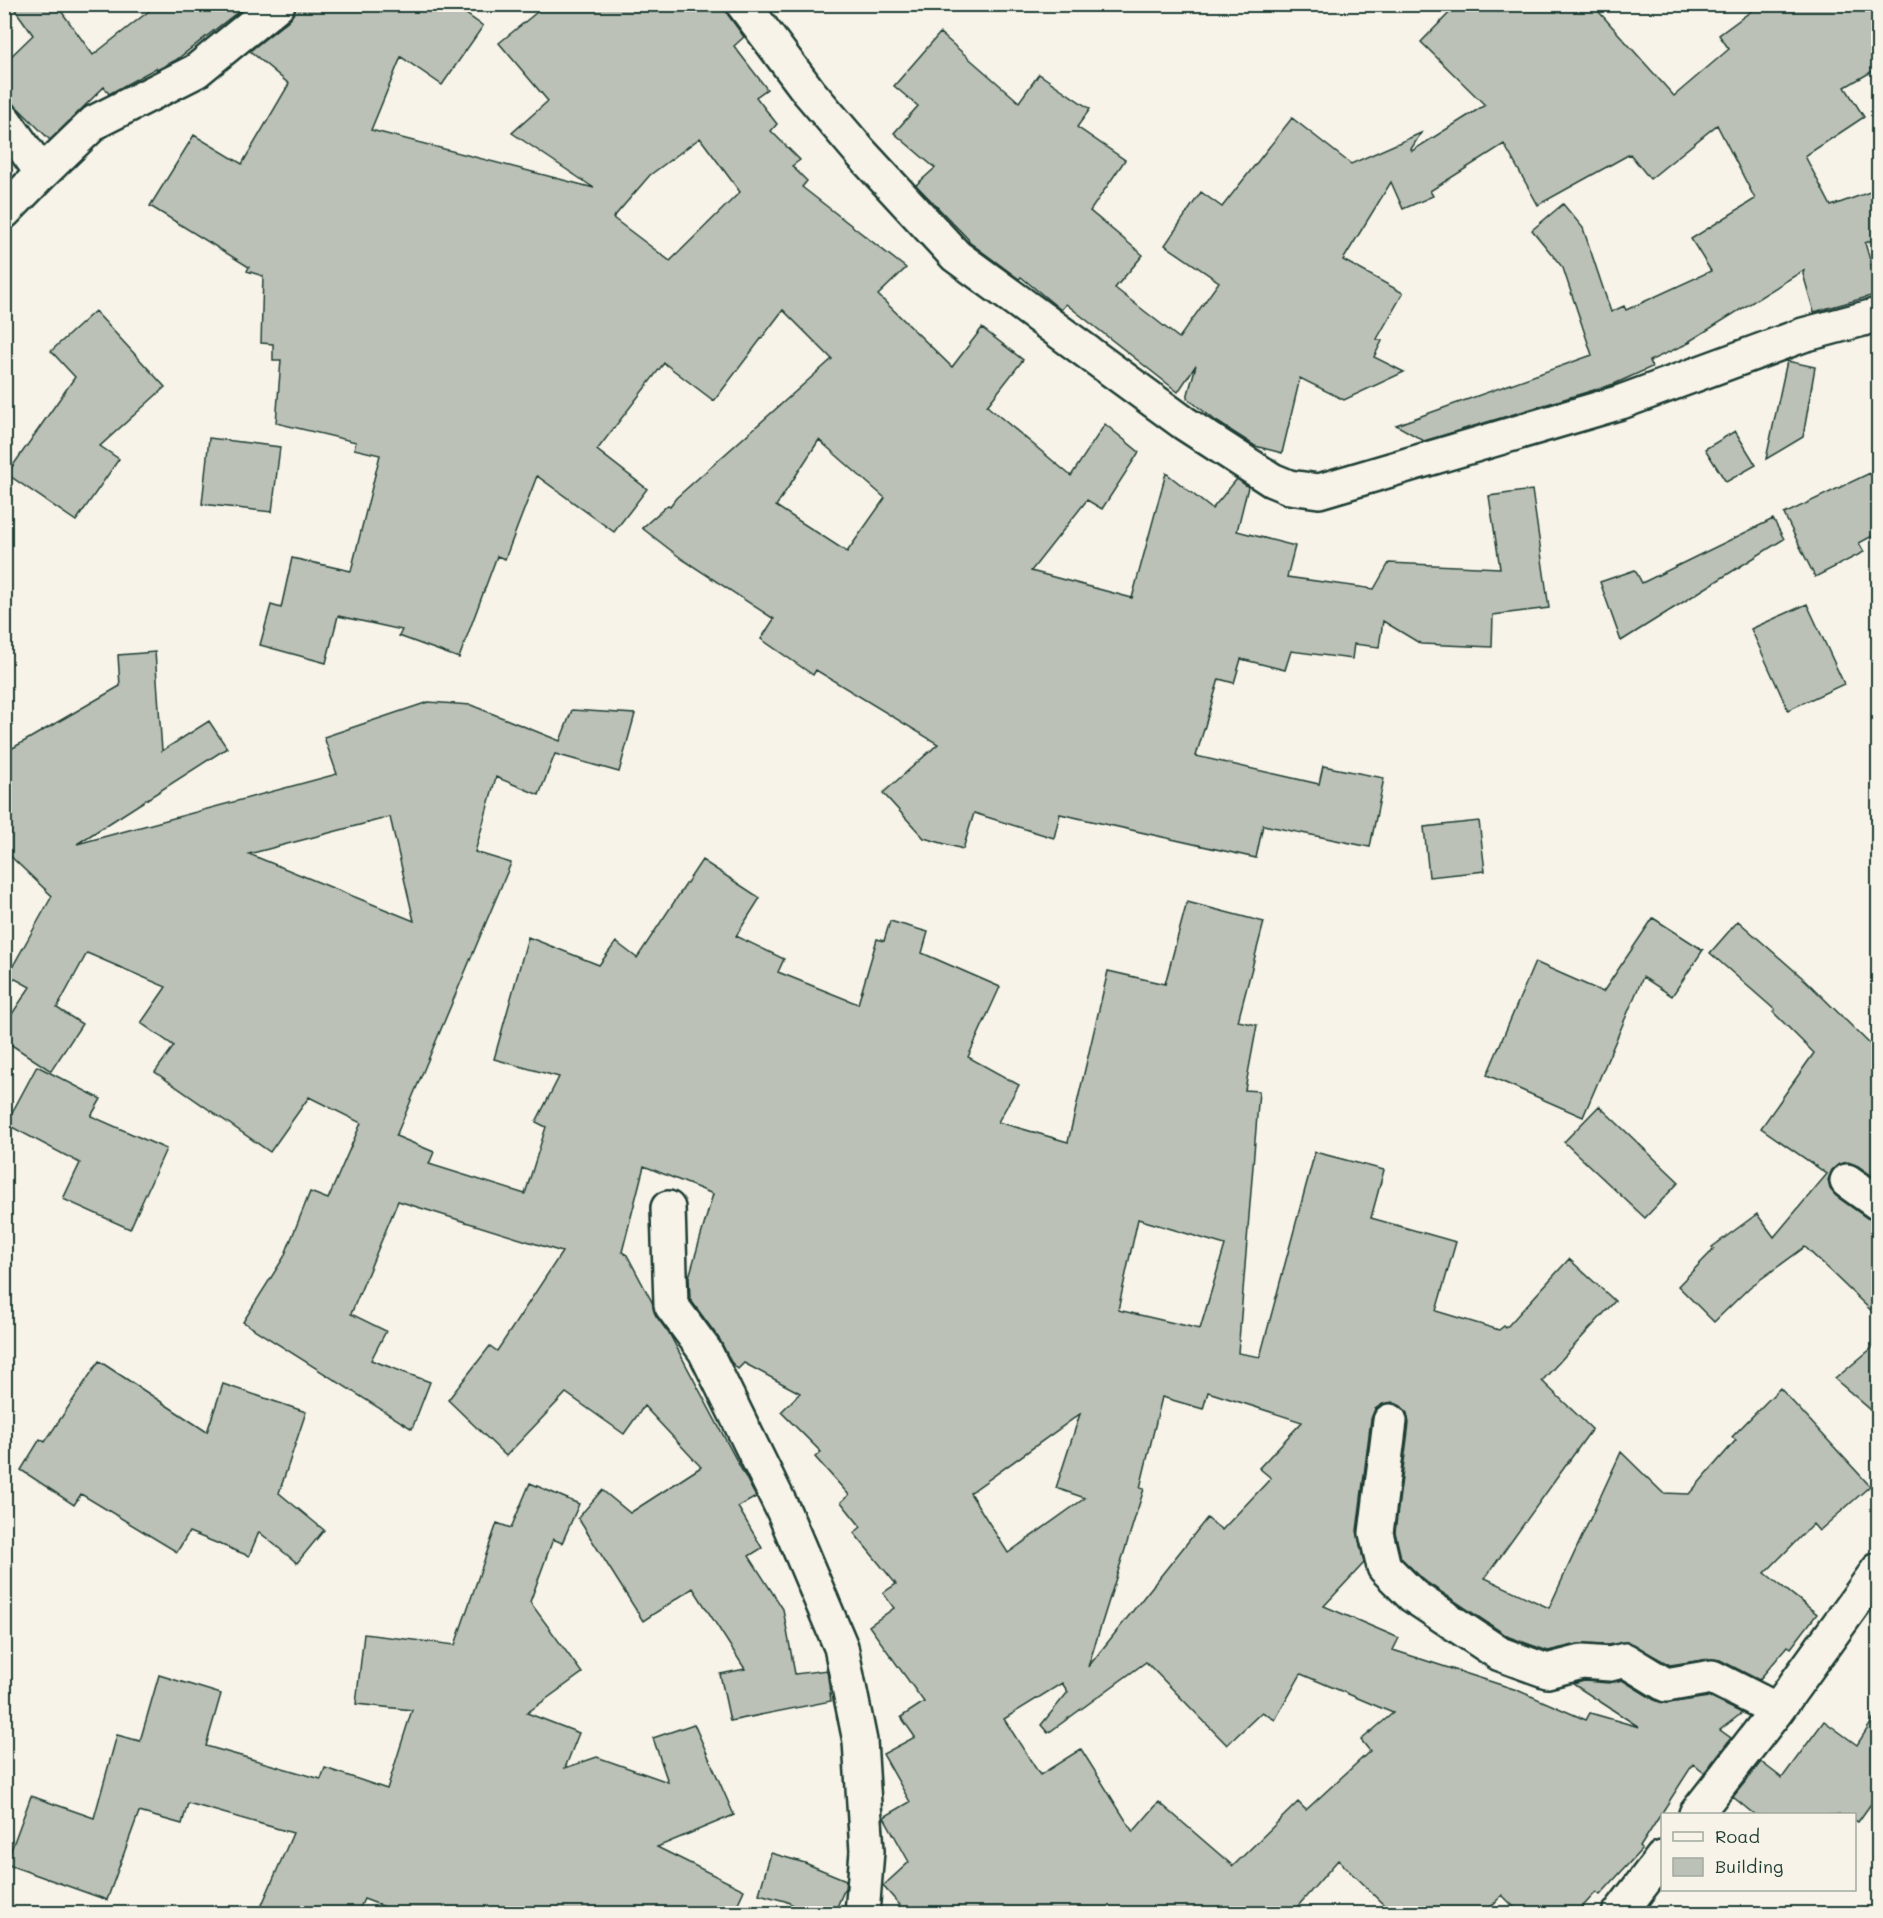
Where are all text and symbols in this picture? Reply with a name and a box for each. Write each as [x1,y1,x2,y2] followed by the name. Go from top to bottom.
[1661,1813,1856,1891] legend
[1715,1824,1760,1848] text: Road
[1715,1854,1783,1878] text: Building

